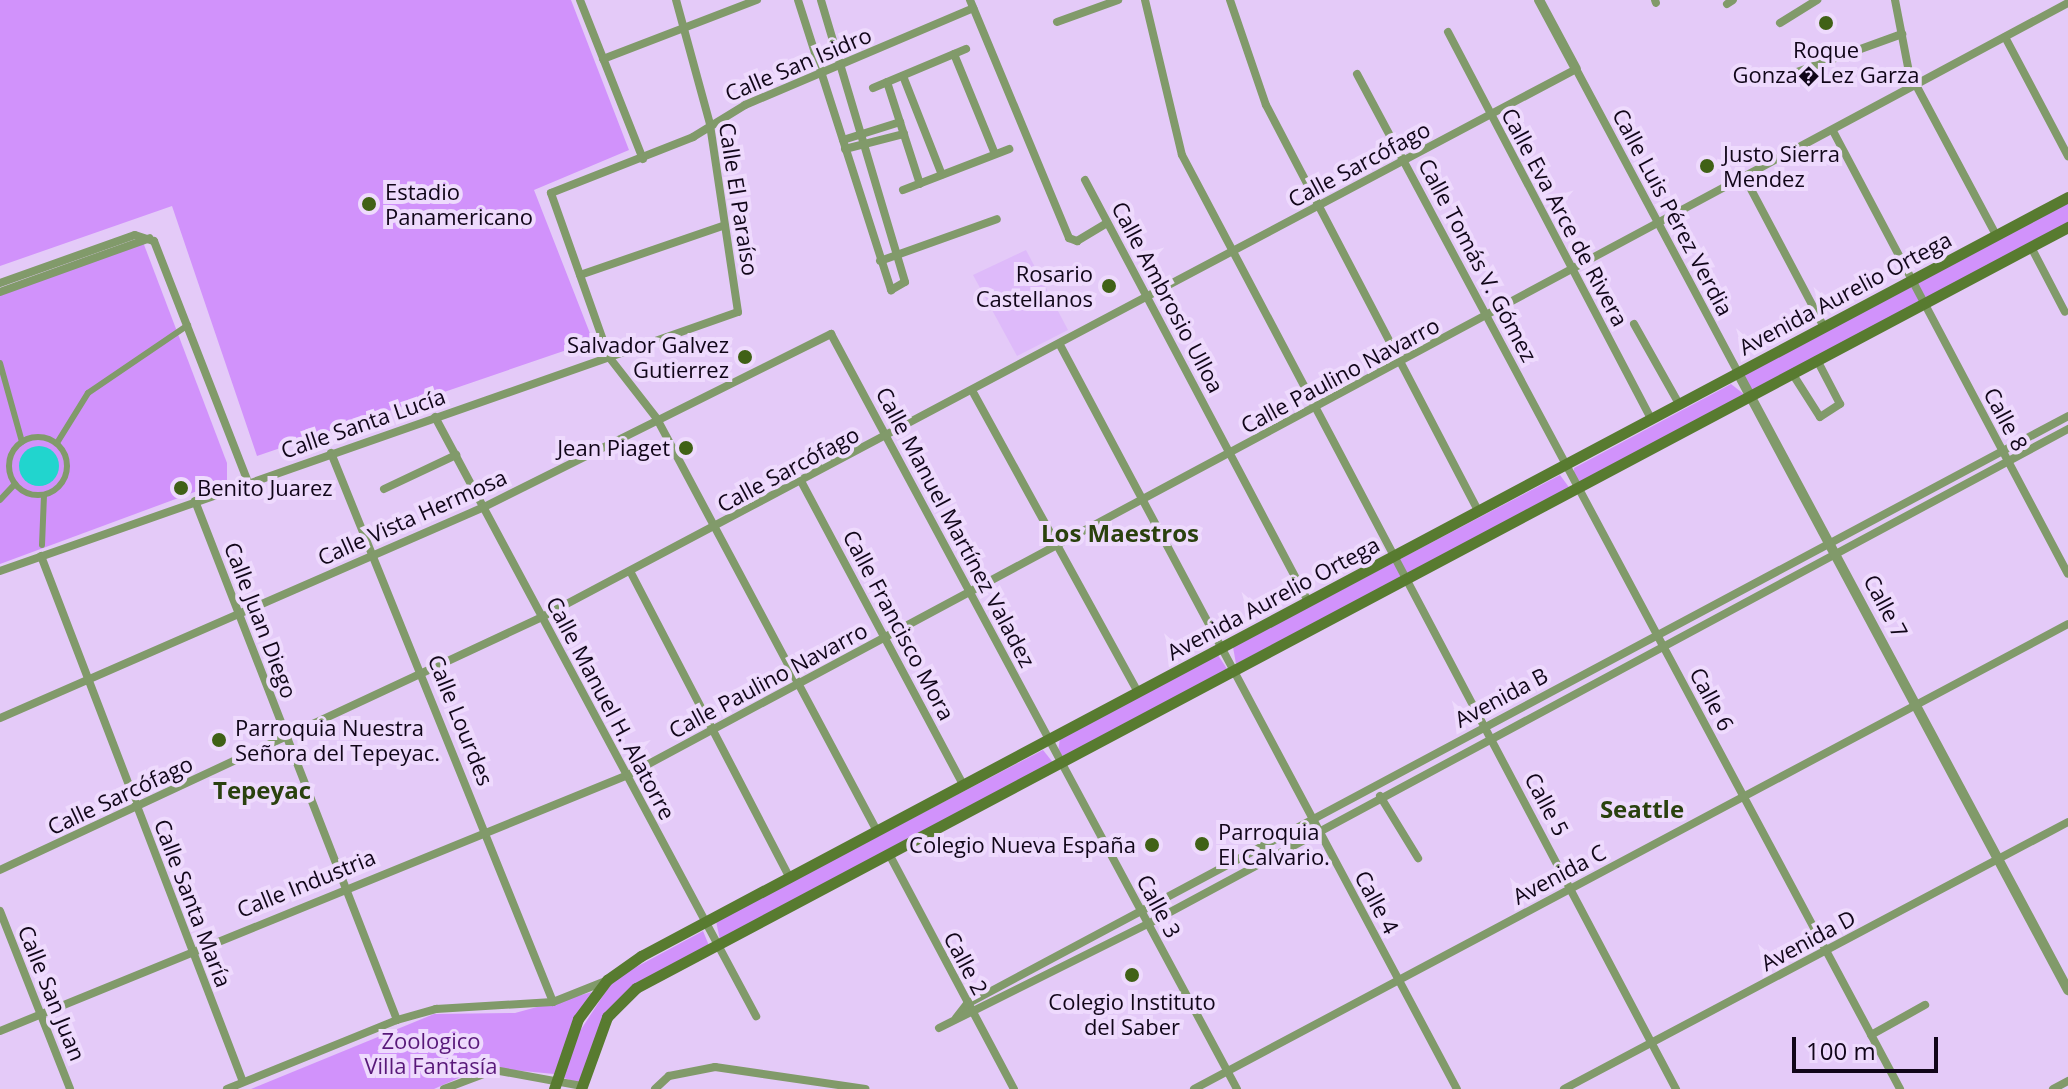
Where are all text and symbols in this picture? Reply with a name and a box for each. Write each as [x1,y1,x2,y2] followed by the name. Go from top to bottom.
[1817,14,1835,32] marker: Roque Gonza�Lez Garza
[721,21,875,107] street label: Calle San Isidro
[1733,36,1919,88] place label: Roque Gonza�Lez Garza
[1496,103,1634,331] street label: Calle Eva Arce de Rivera
[1607,104,1739,320] street label: Calle Luis Pérez Verdia
[1283,115,1435,213] street label: Calle Sarcófago
[714,121,764,277] street label: Calle El Paraíso
[1723,140,1840,192] place label: Justo Sierra Mendez
[1413,154,1543,366] street label: Calle Tomás V. Gómez
[1698,157,1716,175] marker: Justo Sierra Mendez
[385,178,533,230] place label: Estadio Panamericano
[360,195,378,213] marker: Estadio Panamericano
[1106,197,1230,397] street label: Calle Ambrosio Ulloa
[1734,226,1956,360] street label: Avenida Aurelio Ortega
[976,260,1093,312] place label: Rosario Castellanos
[1100,277,1118,295] marker: Rosario Castellanos
[1236,311,1444,439] street label: Calle Paulino Navarro
[567,331,729,382] place label: Salvador Galvez Gutierrez
[736,348,754,366] marker: Salvador Galvez Gutierrez
[871,382,1041,672] street label: Calle Manuel Martínez Valadez
[277,383,449,463] street label: Calle Santa Lucía
[1978,383,2034,455] street label: Calle 8
[712,420,864,518] street label: Calle Sarcófago
[557,435,670,461] place label: Jean Piaget
[677,439,695,457] marker: Jean Piaget
[313,463,511,571] street label: Calle Vista Hermosa
[197,475,333,501] place label: Benito Juarez
[172,479,190,497] marker: Benito Juarez
[1041,519,1199,547] district label: Los Maestros
[838,525,960,725] street label: Calle Francisco Mora
[1162,531,1384,665] street label: Avenida Aurelio Ortega
[219,538,303,702] street label: Calle Juan Diego
[1858,570,1914,642] street label: Calle 7
[541,592,681,824] street label: Calle Manuel H. Alatorre
[664,616,872,744] street label: Calle Paulino Navarro
[423,651,499,789] street label: Calle Lourdes
[1450,661,1552,733] street label: Avenida B
[1684,663,1740,735] street label: Calle 6
[235,714,440,766] place label: Parroquia Nuestra Señora del Tepeyac.
[210,731,228,749] marker: Parroquia Nuestra Señora del Tepeyac.
[43,750,197,840] street label: Calle Sarcófago
[1519,768,1575,840] street label: Calle 5
[213,776,311,804] district label: Tepeyac
[1600,795,1684,823] district label: Seattle
[149,815,237,991] street label: Calle Santa María
[1218,818,1330,870] place label: Parroquia El Calvario.
[909,832,1136,858] place label: Colegio Nueva España
[1193,835,1211,853] marker: Parroquia El Calvario.
[1143,836,1161,854] marker: Colegio Nueva España
[1508,839,1610,909] street label: Avenida C
[233,843,379,923] street label: Calle Industria
[1349,866,1405,938] street label: Calle 4
[1131,870,1187,942] street label: Calle 3
[1756,904,1860,976] street label: Avenida D
[13,921,91,1065] street label: Calle San Juan
[938,927,994,999] street label: Calle 2
[1123,966,1141,984] marker: Colegio Instituto del Saber
[1048,988,1216,1040] place label: Colegio Instituto del Saber
[1796,1021,1942,1071] scale bar
[364,1027,498,1078] park label: Zoologico Villa Fantasía
[1806,1034,1876,1067] text: 100 m

